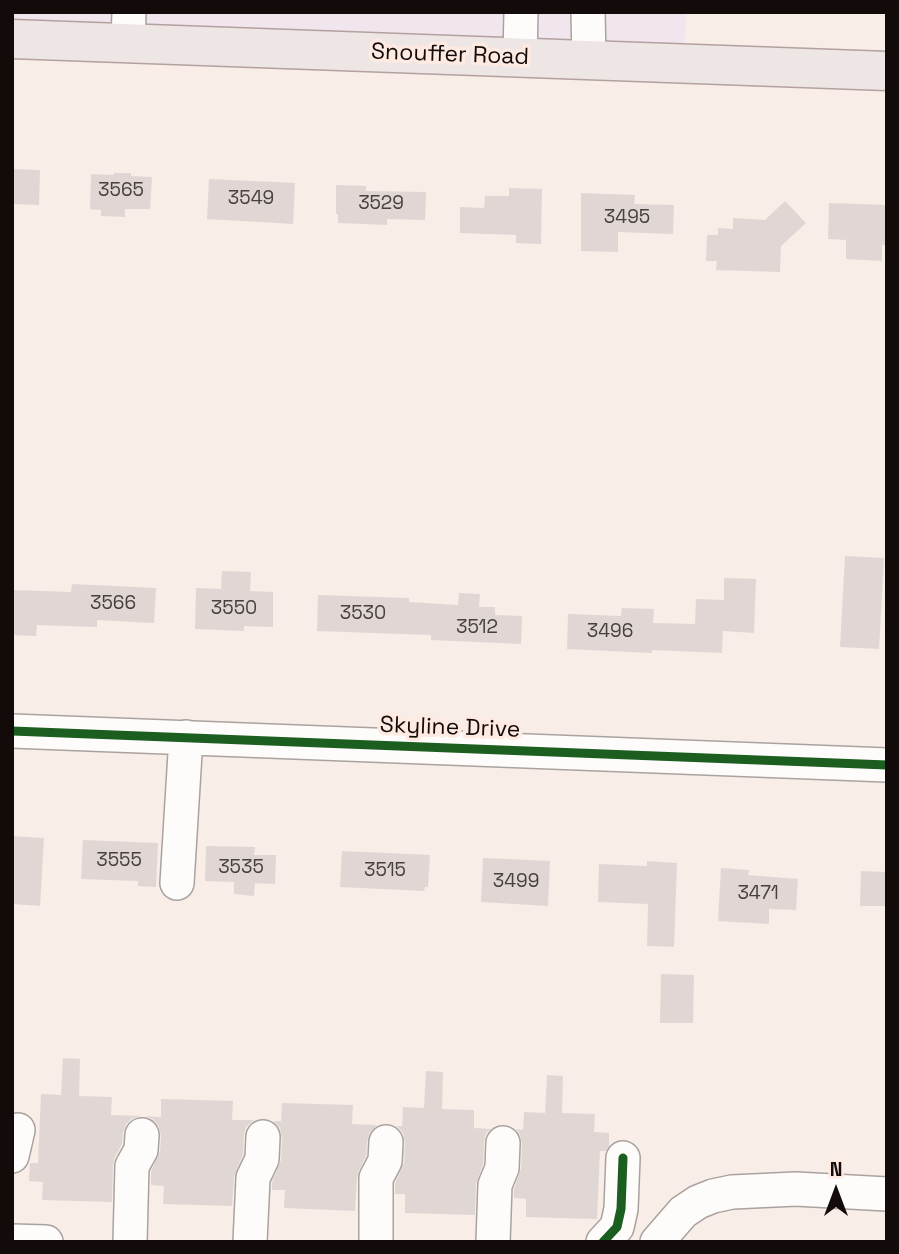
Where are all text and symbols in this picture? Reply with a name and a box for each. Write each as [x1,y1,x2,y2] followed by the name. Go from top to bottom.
[370,38,530,72] street label: Snouffer Road
[98,180,144,202] house number: 3565
[228,188,274,210] house number: 3549
[358,193,404,215] house number: 3529
[604,207,650,229] house number: 3495
[90,593,136,615] house number: 3566
[211,598,257,620] house number: 3550
[340,603,386,625] house number: 3530
[456,617,498,639] house number: 3512
[587,621,633,643] house number: 3496
[379,712,521,744] street label: Skyline Drive
[96,850,142,872] house number: 3555
[218,857,264,879] house number: 3535
[364,860,406,882] house number: 3515
[493,871,539,893] house number: 3499
[737,883,779,905] house number: 3471
[801,1156,871,1226] north arrow
[830,1157,842,1182] text: N

